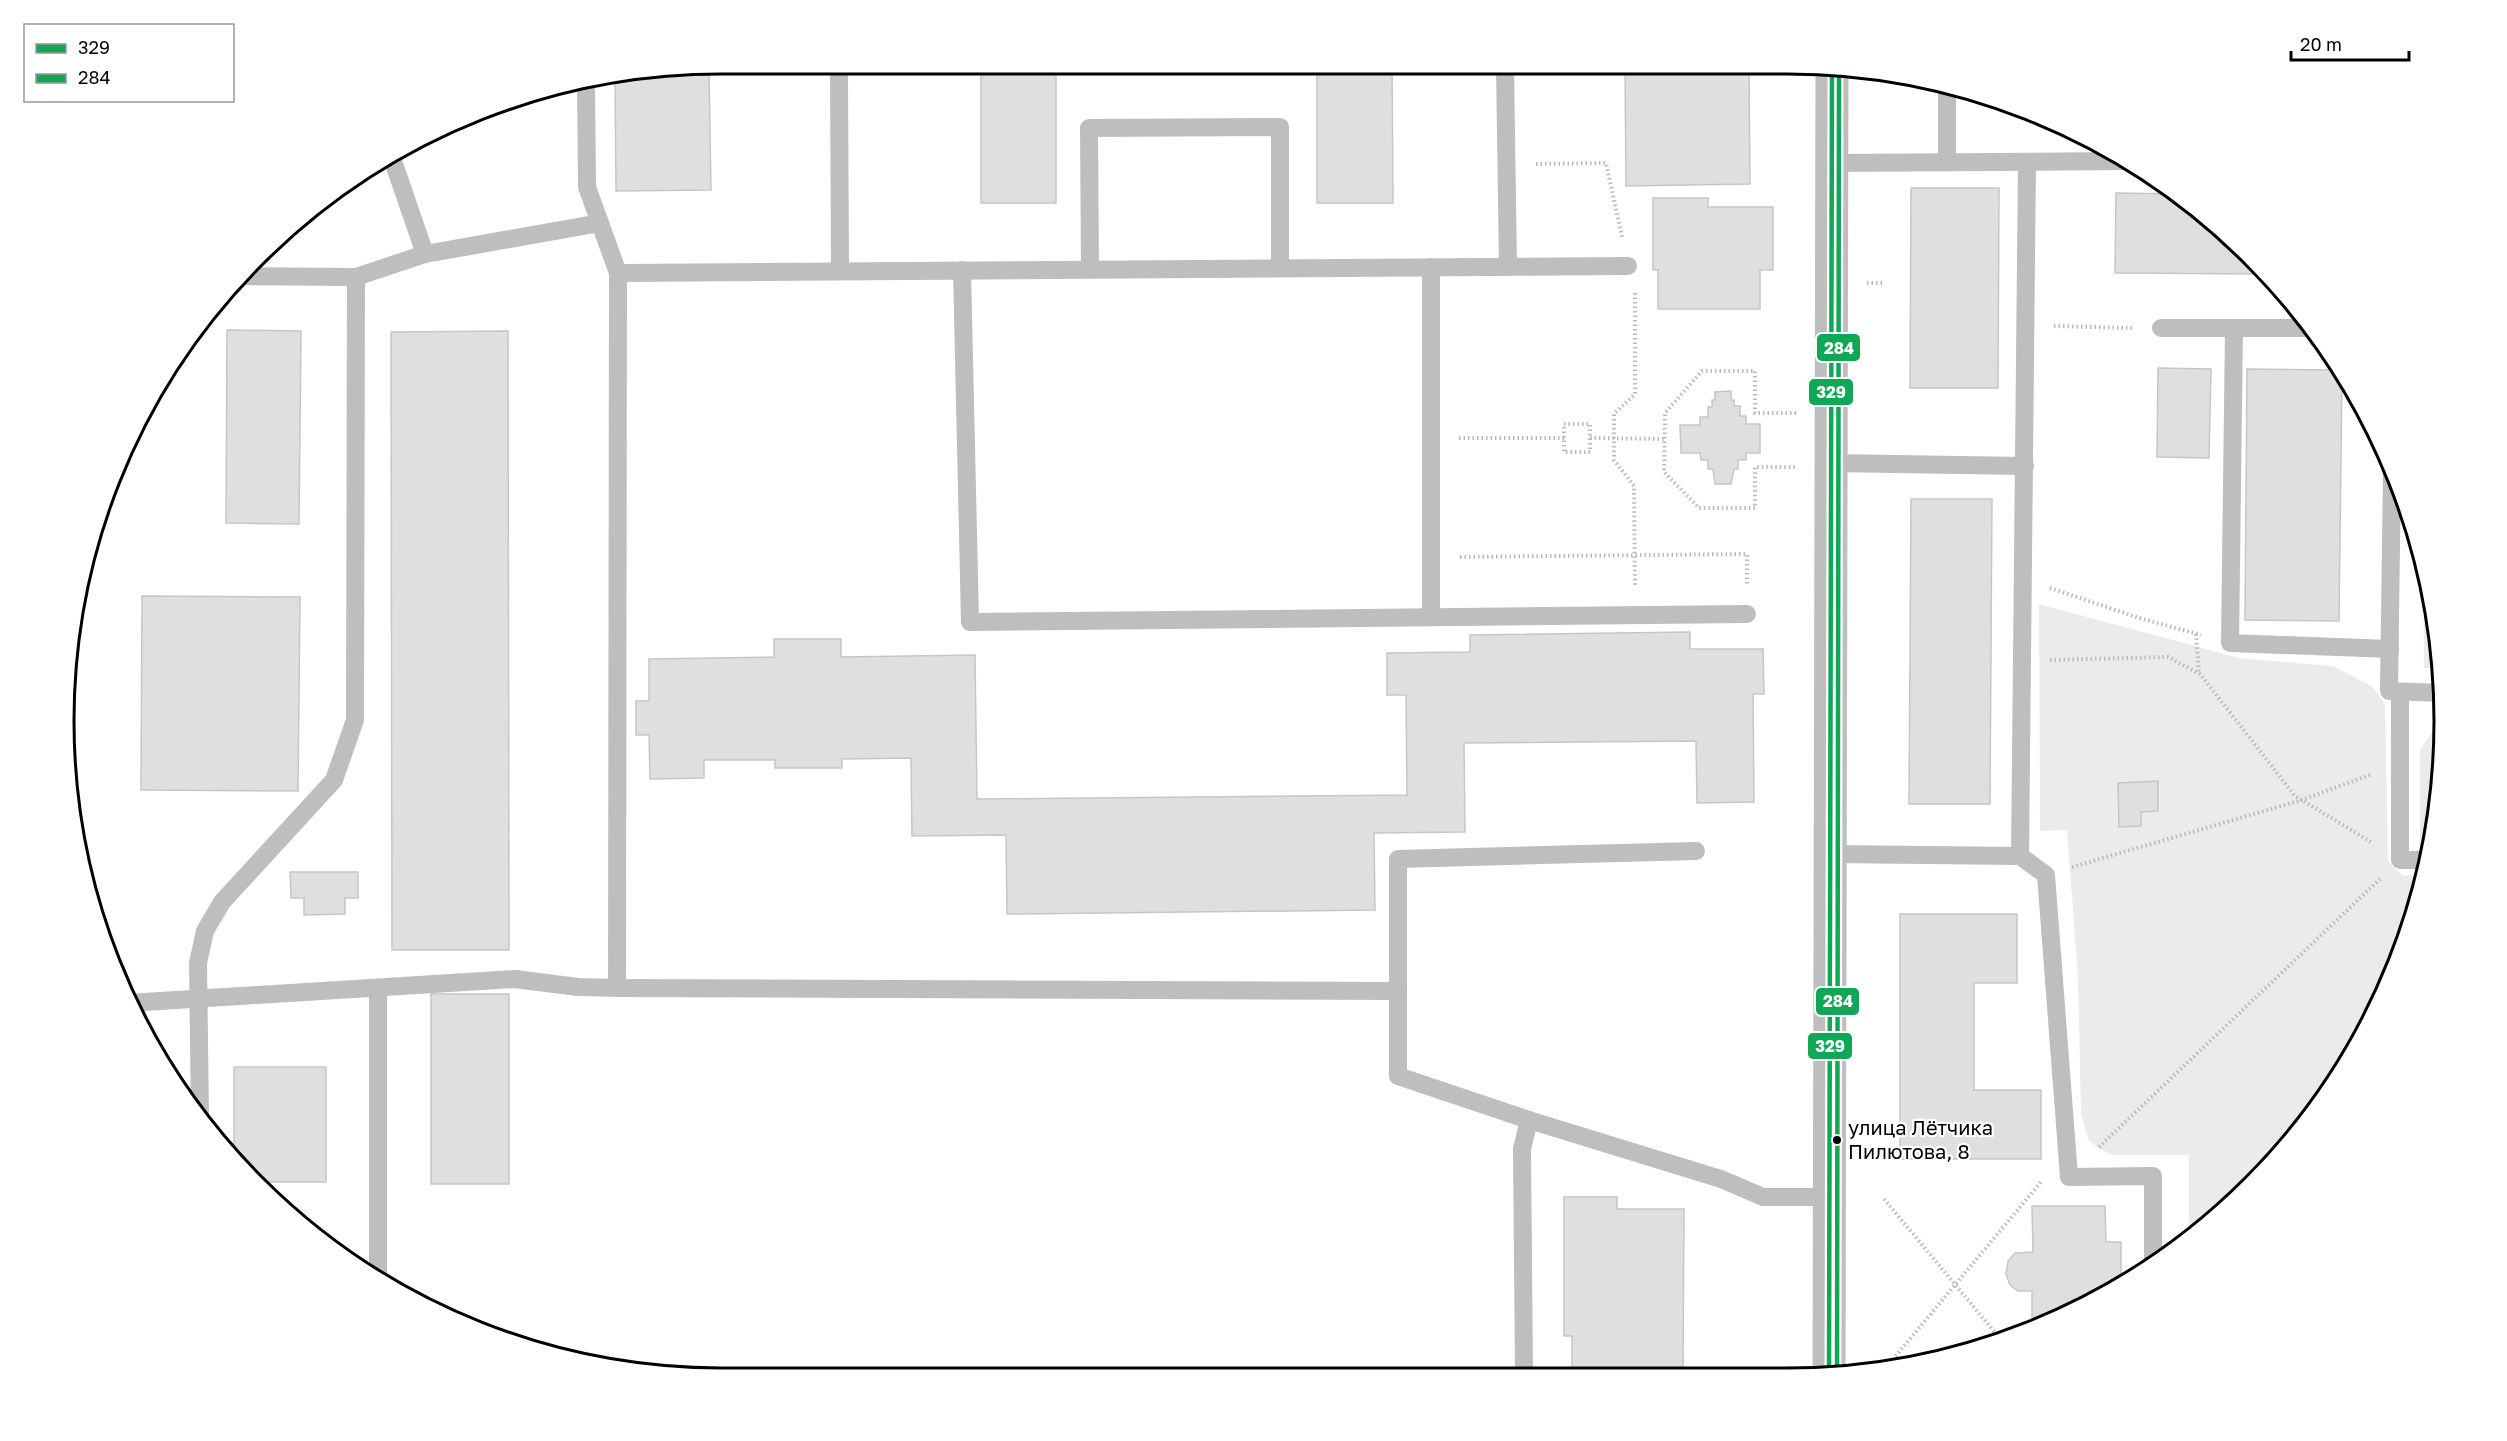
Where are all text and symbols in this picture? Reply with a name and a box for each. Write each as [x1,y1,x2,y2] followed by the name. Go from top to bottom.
[24,24,234,102] legend
[2291,24,2410,62] scale bar
[2300,33,2342,55] text: 20 m
[78,36,110,58] text: 329
[78,66,110,88] text: 284
[1816,333,1861,362] line badge: 284
[1824,338,1854,358] text: 284
[1808,378,1854,406] line badge: 329
[1816,382,1846,402] text: 329
[1815,987,1860,1016] line badge: 284
[1823,991,1853,1011] text: 284
[1807,1032,1853,1060] line badge: 329
[1815,1036,1845,1056] text: 329
[1848,1115,1993,1163] place label: улица Лётчика Пилютова, 8
[1831,1134,1843,1146] marker: улица Лётчика Пилютова, 8

